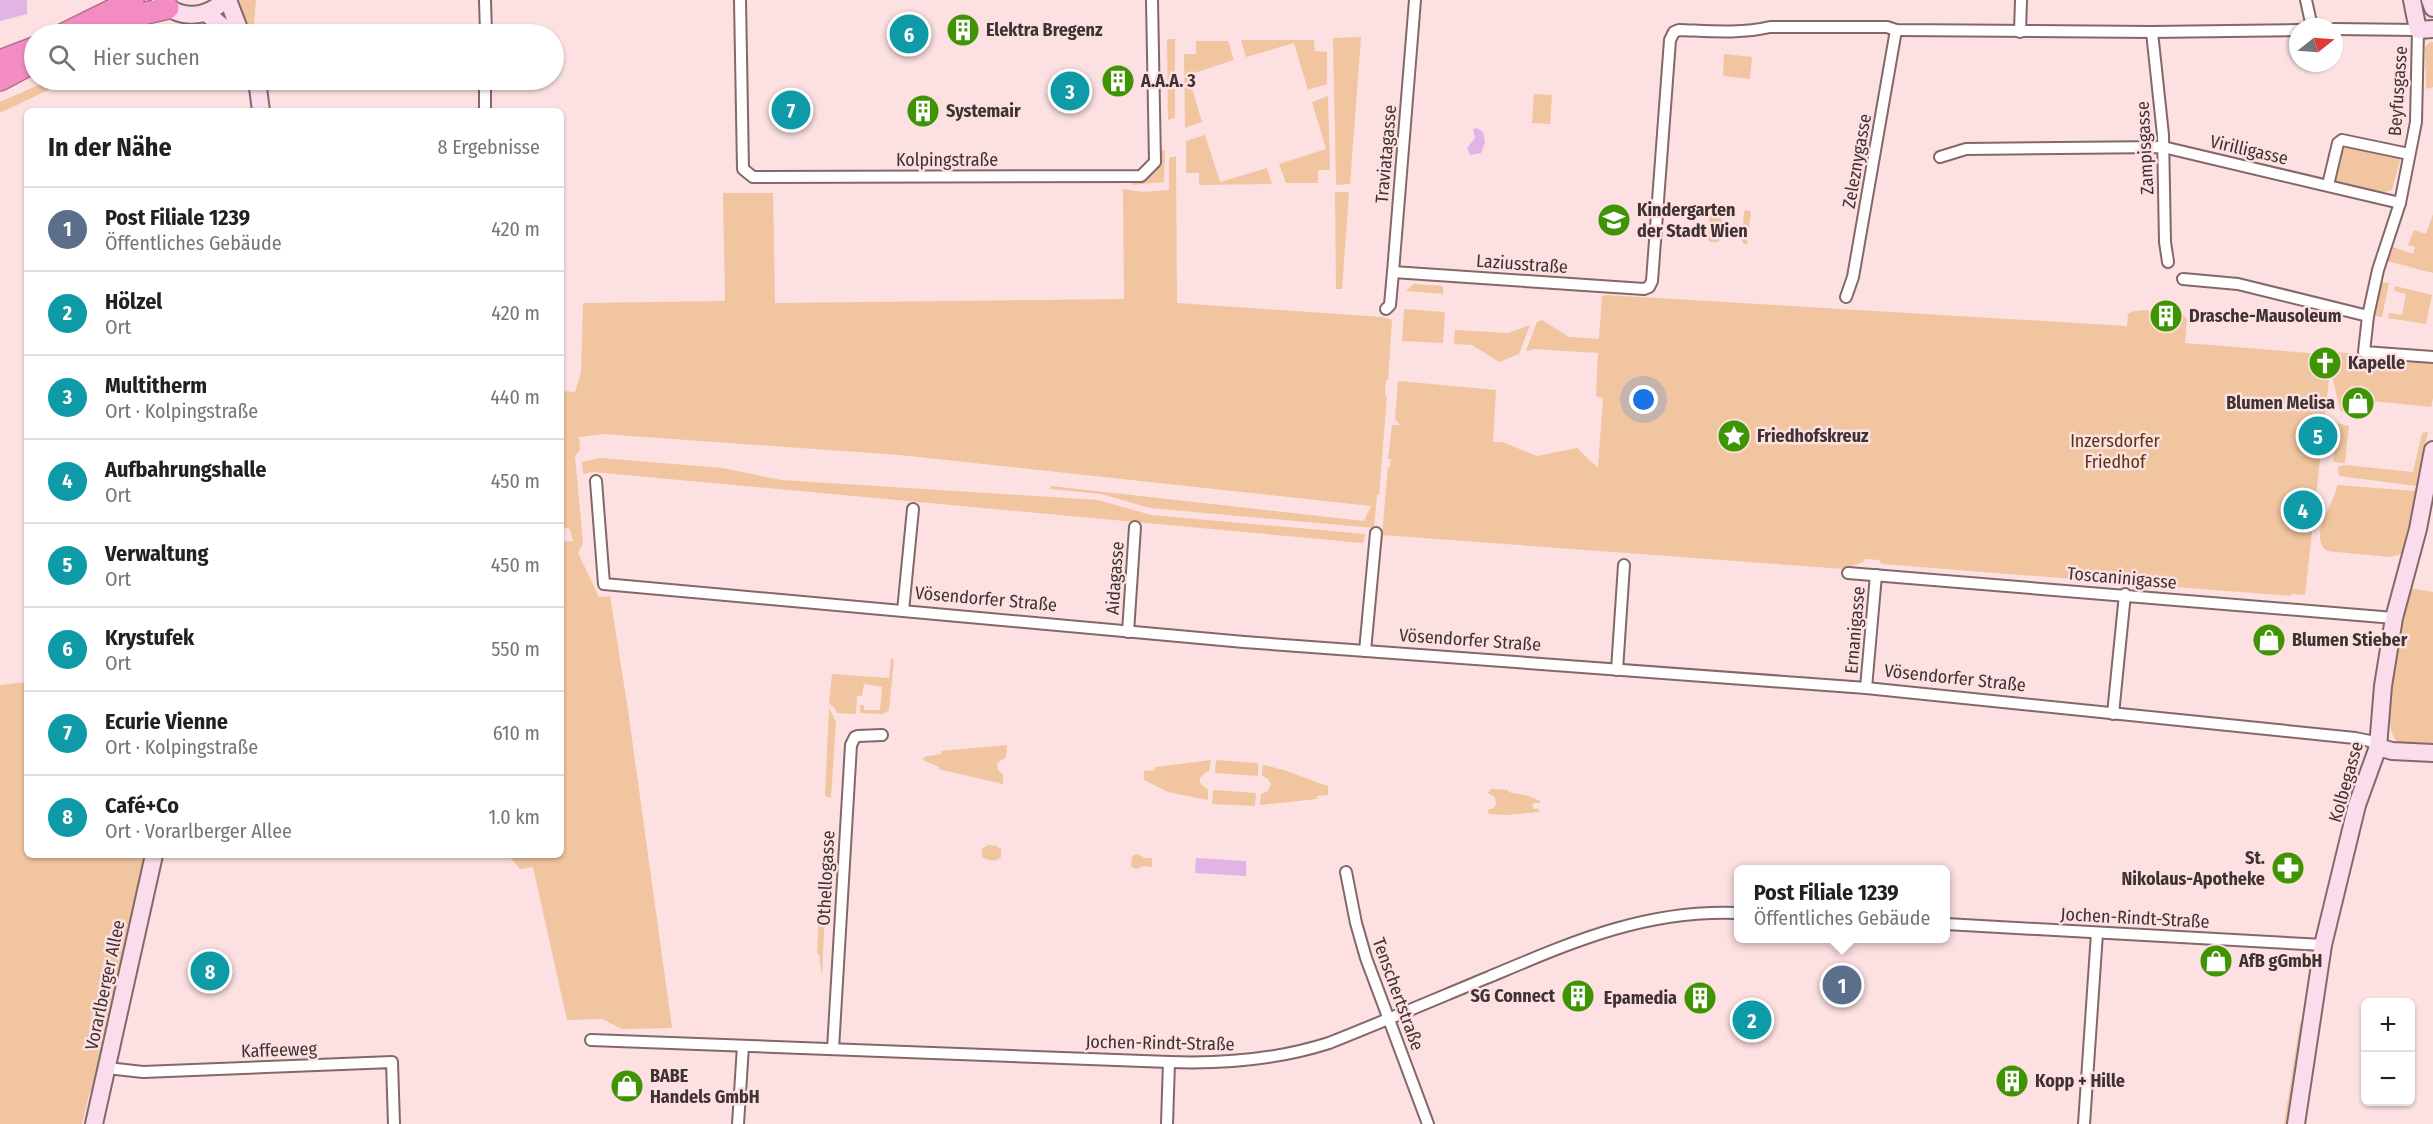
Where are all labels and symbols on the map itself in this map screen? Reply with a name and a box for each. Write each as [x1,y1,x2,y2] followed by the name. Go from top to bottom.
[890,12,928,57] pin: 6
[945,12,981,48] building icon: Elektra Bregenz
[2289,18,2343,72] north arrow
[986,19,1103,41] place label: Elektra Bregenz
[2384,45,2412,137] street label: Beyfusgasse
[1100,63,1136,99] building icon: A.A.A. 3
[1050,68,1090,113] pin: 3
[1140,70,1196,92] place label: A.A.A. 3
[772,88,810,132] pin: 7
[905,93,941,129] building icon: Systemair
[946,100,1021,122] place label: Systemair
[2132,101,2158,195] street label: Zampisgasse
[1371,104,1401,204] street label: Traviatagasse
[1838,112,1876,210] street label: Zeleznygasse
[2208,130,2290,170] street label: Virilligasse
[896,149,998,171] street label: Kolpingstraße
[1637,199,1748,242] place label: Kindergarten der Stadt Wien
[1596,202,1632,238] school or university icon: Kindergarten der Stadt Wien
[1475,250,1569,278] street label: Laziusstraße
[2148,298,2184,334] building icon: Drasche-Mausoleum
[2189,305,2341,327] place label: Drasche-Mausoleum
[2307,345,2343,381] church icon: Kapelle
[2348,352,2405,374] place label: Kapelle
[1629,385,1658,414] your location
[2340,385,2376,421] shop icon: Blumen Melisa
[2226,392,2335,414] place label: Blumen Melisa
[2298,414,2338,458] pin: 5
[1716,418,1752,454] place icon: Friedhofskreuz
[1757,425,1869,447] place label: Friedhofskreuz
[2070,430,2161,473] park label: Inzersdorfer Friedhof
[2284,488,2322,532] pin: 4
[1101,541,1129,615] street label: Aidagasse
[2066,562,2178,594] street label: Toscaninigasse
[914,582,1058,616] street label: Vösendorfer Straße
[1840,585,1870,675] street label: Ernanigasse
[2251,622,2287,658] shop icon: Blumen Stieber
[1398,624,1542,656] street label: Vösendorfer Straße
[2292,629,2408,651] place label: Blumen Stieber
[1883,660,2027,696] street label: Vösendorfer Straße
[2324,739,2368,825] street label: Kolbegasse
[813,830,839,926] street label: Othellogasse
[2122,847,2265,890] place label: St. Nikolaus-Apotheke
[2270,850,2306,886] pharmacy icon: St. Nikolaus-Apotheke
[2060,903,2210,933] street label: Jochen-Rindt-Straße
[80,918,130,1052] street label: Vorarlberger Allee
[1367,935,1429,1053] street label: Tenschertstraße
[2198,943,2234,979] shop icon: AfB gGmbH
[190,948,230,994] pin: 8
[2238,950,2322,972] place label: AfB gGmbH
[1822,962,1862,1008] pin: 1
[1560,978,1596,1014] building icon: SG Connect
[1682,980,1718,1016] building icon: Epamedia
[1470,985,1556,1007] place label: SG Connect
[1604,987,1677,1009] place label: Epamedia
[1732,998,1772,1042] pin: 2
[1085,1031,1235,1055] street label: Jochen-Rindt-Straße
[241,1038,318,1062] street label: Kaffeeweg
[1994,1063,2030,1099] building icon: Kopp + Hille
[650,1065,760,1108] place label: BABE Handels GmbH
[609,1068,645,1104] shop icon: BABE Handels GmbH
[2035,1070,2125,1092] place label: Kopp + Hille

